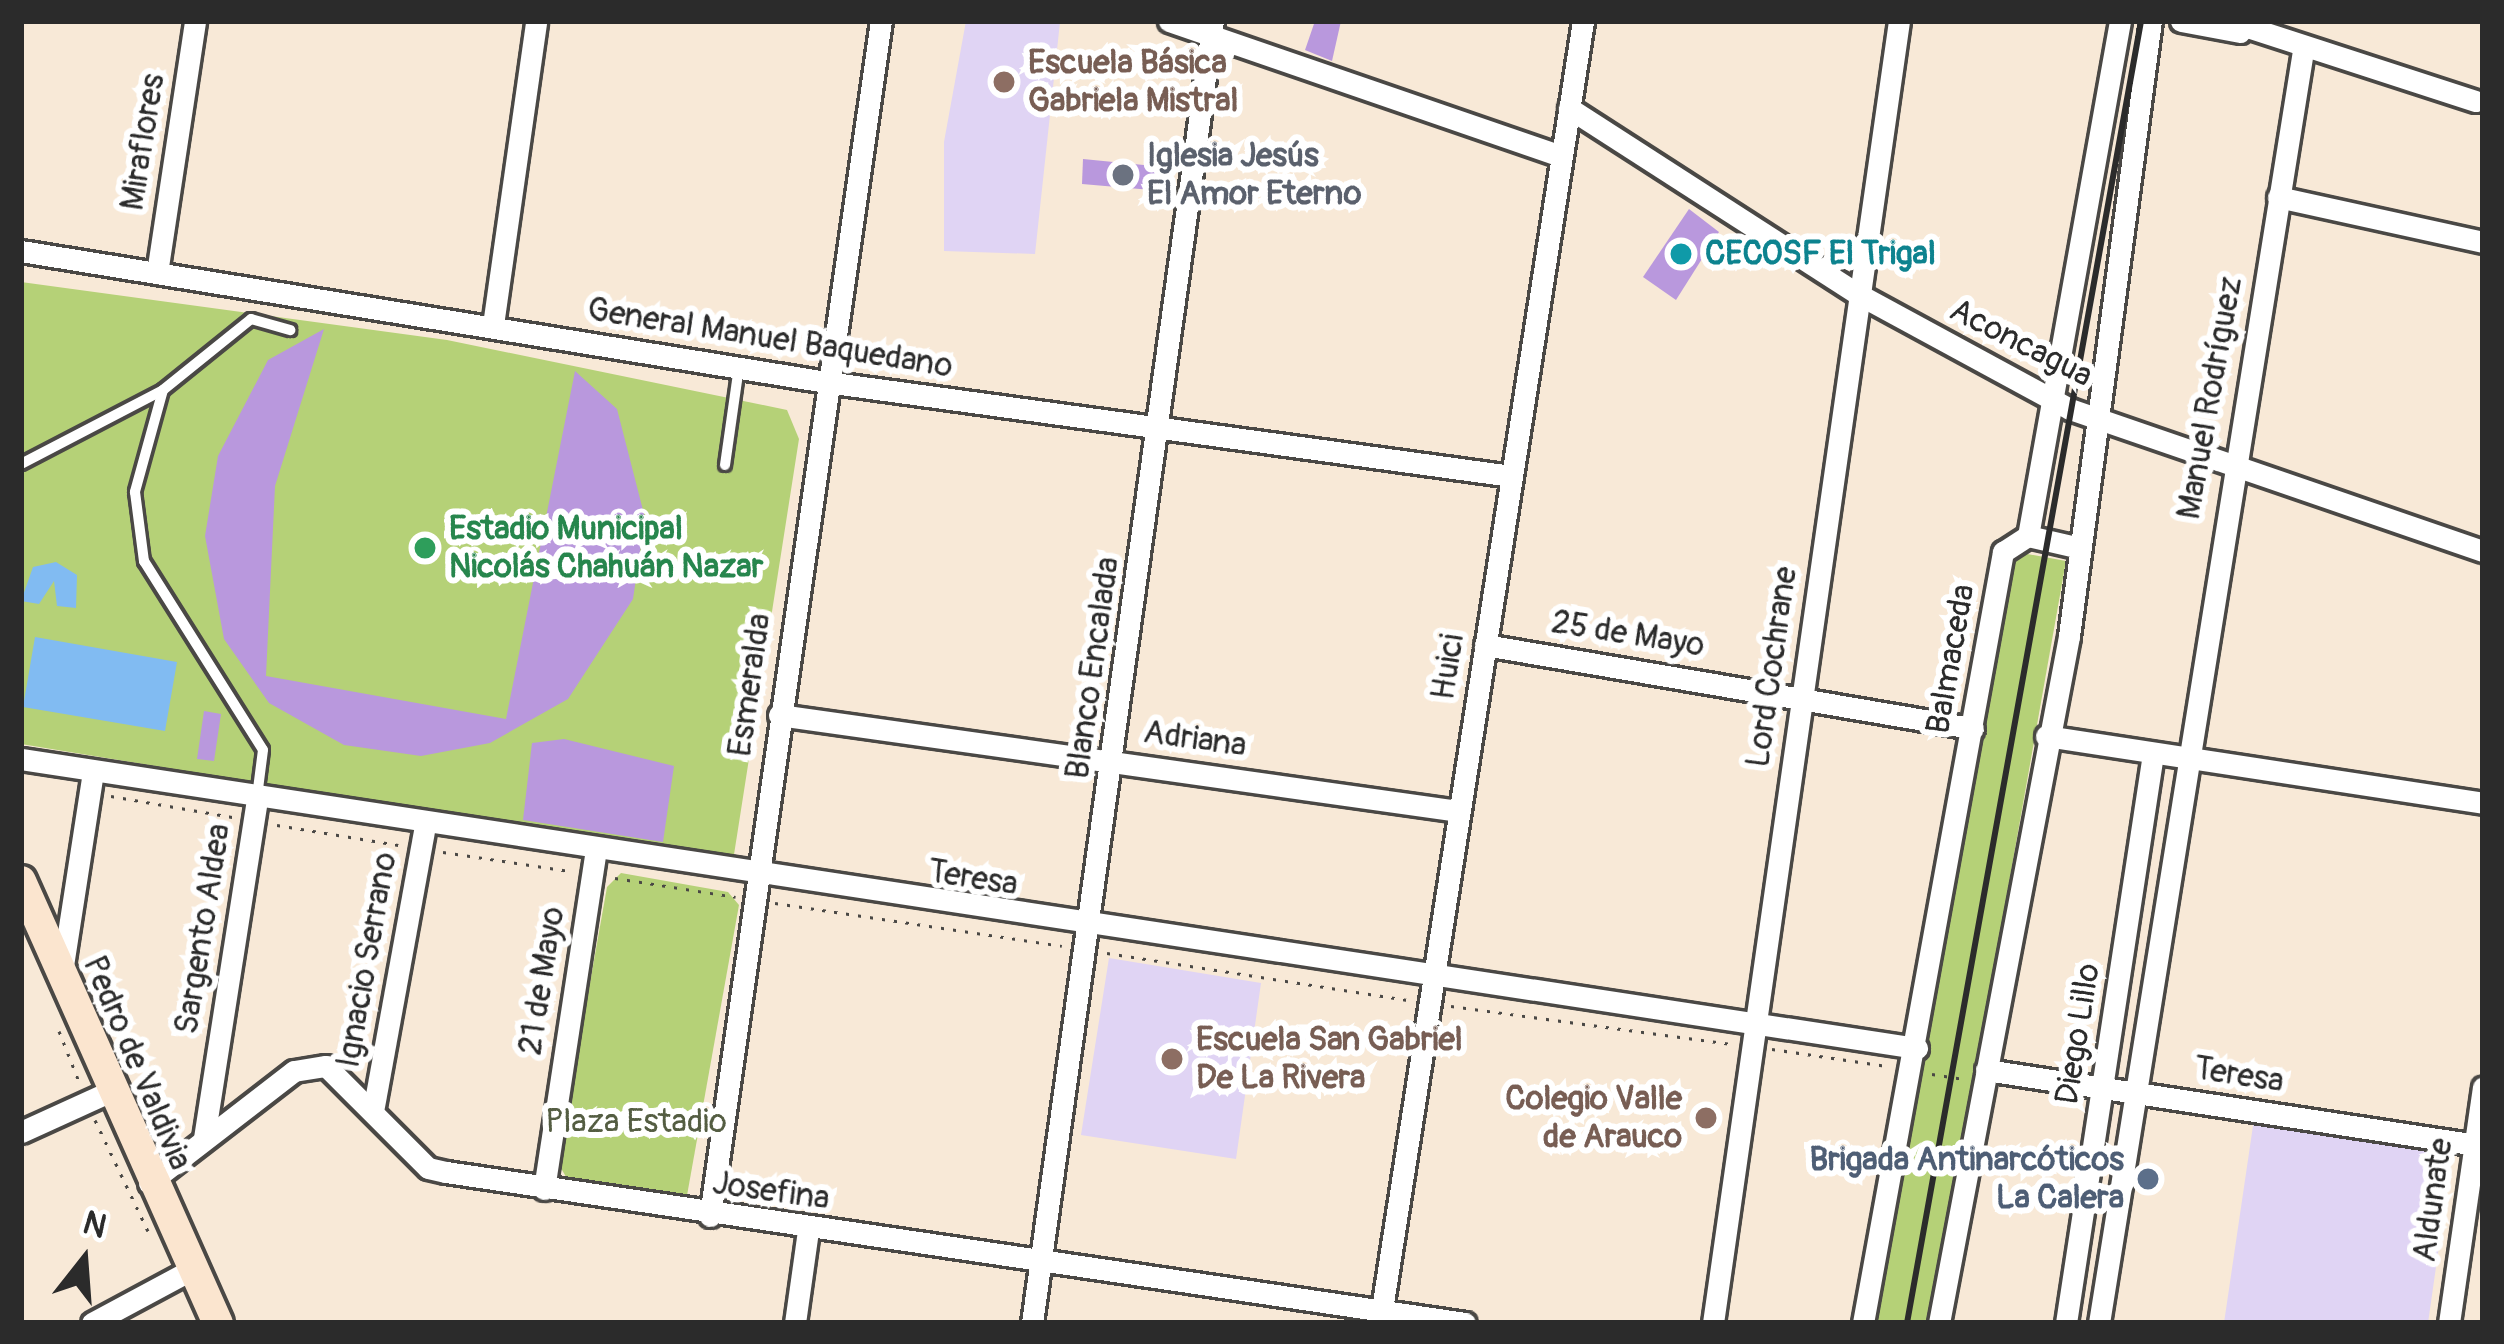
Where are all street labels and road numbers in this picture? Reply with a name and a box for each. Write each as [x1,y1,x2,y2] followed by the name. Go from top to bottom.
[113,71,173,213] street label: Miraflores
[2169,274,2251,522] street label: Manuel Rodríguez
[585,290,955,386] street label: General Manuel Baquedano
[1943,290,2099,396] street label: Aconcagua
[1058,554,1128,782] street label: Blanco Encalada
[1738,564,1806,770] street label: Lord Cochrane
[1918,581,1984,737] street label: Balmaceda
[1549,602,1707,666] street label: 25 de Mayo
[720,611,780,759] street label: Esmeralda
[1423,631,1473,703] street label: Huici
[1141,712,1249,766] street label: Adriana
[167,821,239,1037] street label: Sargento Aldea
[329,849,405,1071] street label: Ignacio Serrano
[925,851,1021,905] street label: Teresa
[511,904,573,1058] street label: 21 de Mayo
[74,950,200,1176] street label: Pedro de Valdivia
[2047,961,2109,1107] street label: Diego Lillo
[2191,1048,2287,1102] street label: Teresa
[2405,1136,2461,1264] street label: Aldunate
[710,1163,832,1219] street label: Josefina

